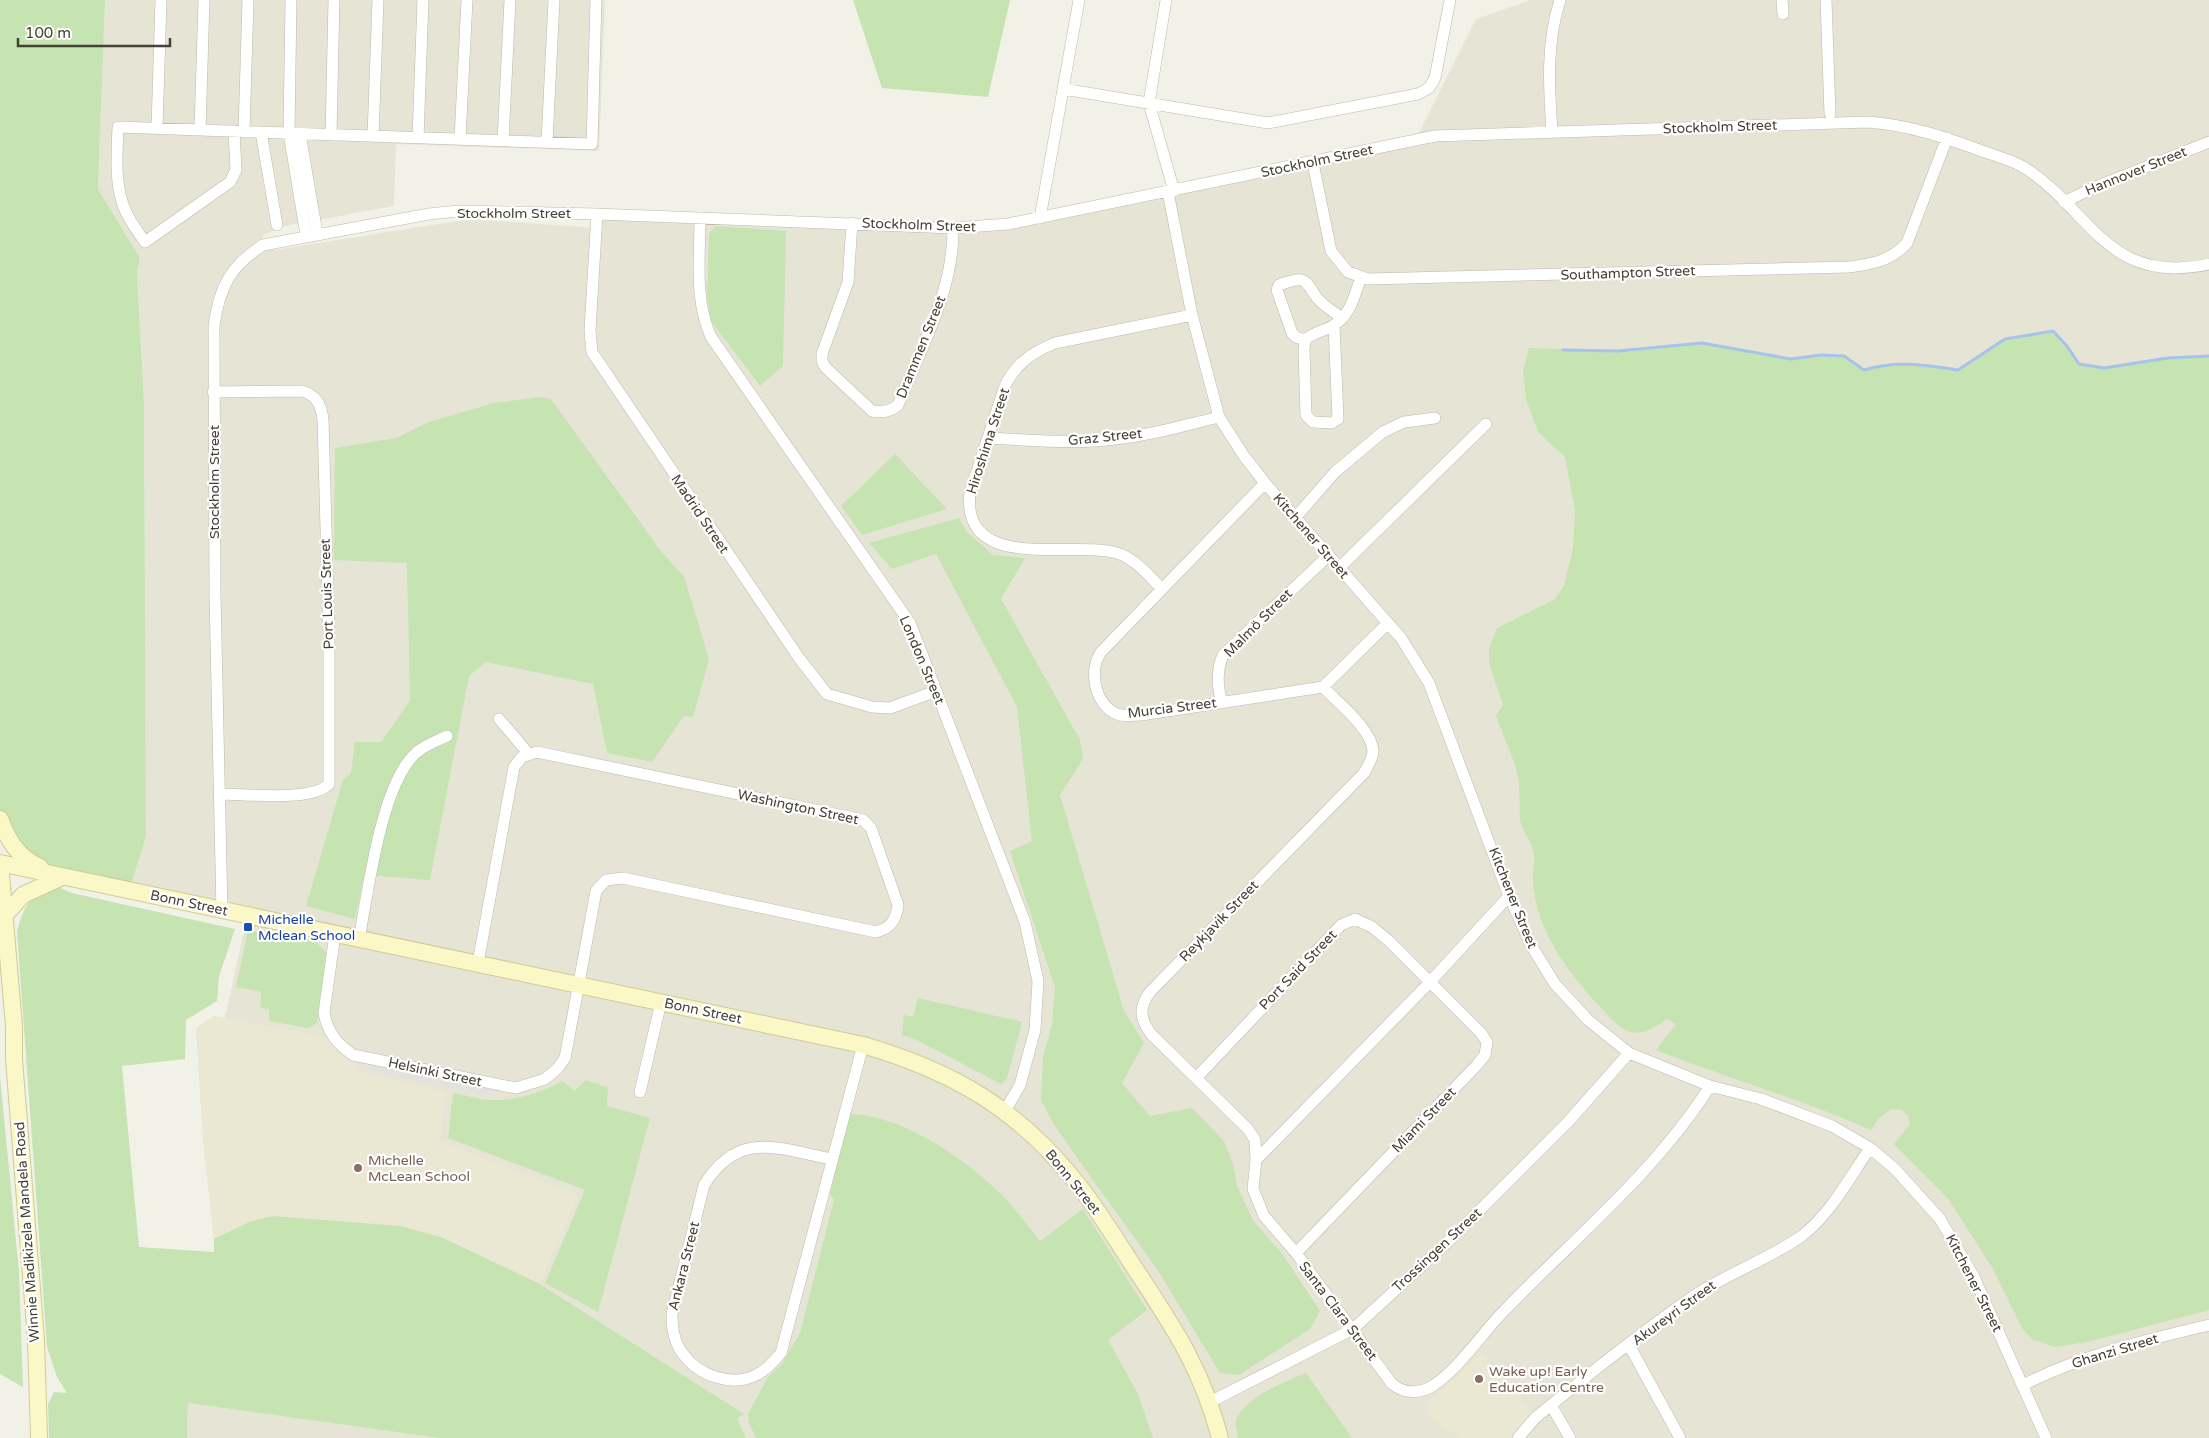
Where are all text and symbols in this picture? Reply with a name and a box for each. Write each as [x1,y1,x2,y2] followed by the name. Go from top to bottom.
[18,15,170,47] scale bar
[25,24,71,42] text: 100 m
[1663,116,1778,137] street label: Stockholm Street
[1259,141,1375,181] street label: Stockholm Street
[2083,143,2190,199] street label: Hannover Street
[457,205,572,222] street label: Stockholm Street
[862,215,977,236] street label: Stockholm Street
[1560,262,1696,284] street label: Southampton Street
[893,292,950,401] street label: Drammen Street
[963,385,1013,496] street label: Hiroshima Street
[206,424,223,539] street label: Stockholm Street
[1067,425,1144,449] street label: Graz Street
[667,471,733,557] street label: Madrid Street
[1269,490,1353,583] street label: Kitchener Street
[317,538,337,650] street label: Port Louis Street
[1220,585,1296,661] street label: Malmö Street
[896,613,949,707] street label: London Street
[1127,694,1218,722] street label: Murcia Street
[736,786,861,828] street label: Washington Street
[1485,845,1541,952] street label: Kitchener Street
[1176,876,1263,965] street label: Reykjavik Street
[149,886,230,920] street label: Bonn Street
[258,911,355,944] place label: Michelle Mclean School
[242,921,254,933] marker: Michelle Mclean School
[1256,926,1341,1014] street label: Port Said Street
[663,994,744,1028] street label: Bonn Street
[387,1054,484,1090] street label: Helsinki Street
[1388,1083,1460,1156] street label: Miami Street
[11,1121,43,1343] street label: Winnie Madikizela Mandela Road
[1042,1146,1105,1218] street label: Bonn Street
[368,1152,470,1185] place label: Michelle McLean School
[352,1162,364,1174] marker: Michelle McLean School
[1389,1204,1486,1296] street label: Trossingen Street
[665,1219,703,1312] street label: Ankara Street
[1942,1231,2006,1335] street label: Kitchener Street
[1295,1258,1381,1364] street label: Santa Clara Street
[1629,1276,1720,1349] street label: Akureyri Street
[2070,1330,2161,1372] street label: Ghanzi Street
[1489,1363,1604,1396] place label: Wake up! Early Education Centre
[1473,1373,1485,1385] marker: Wake up! Early Education Centre

